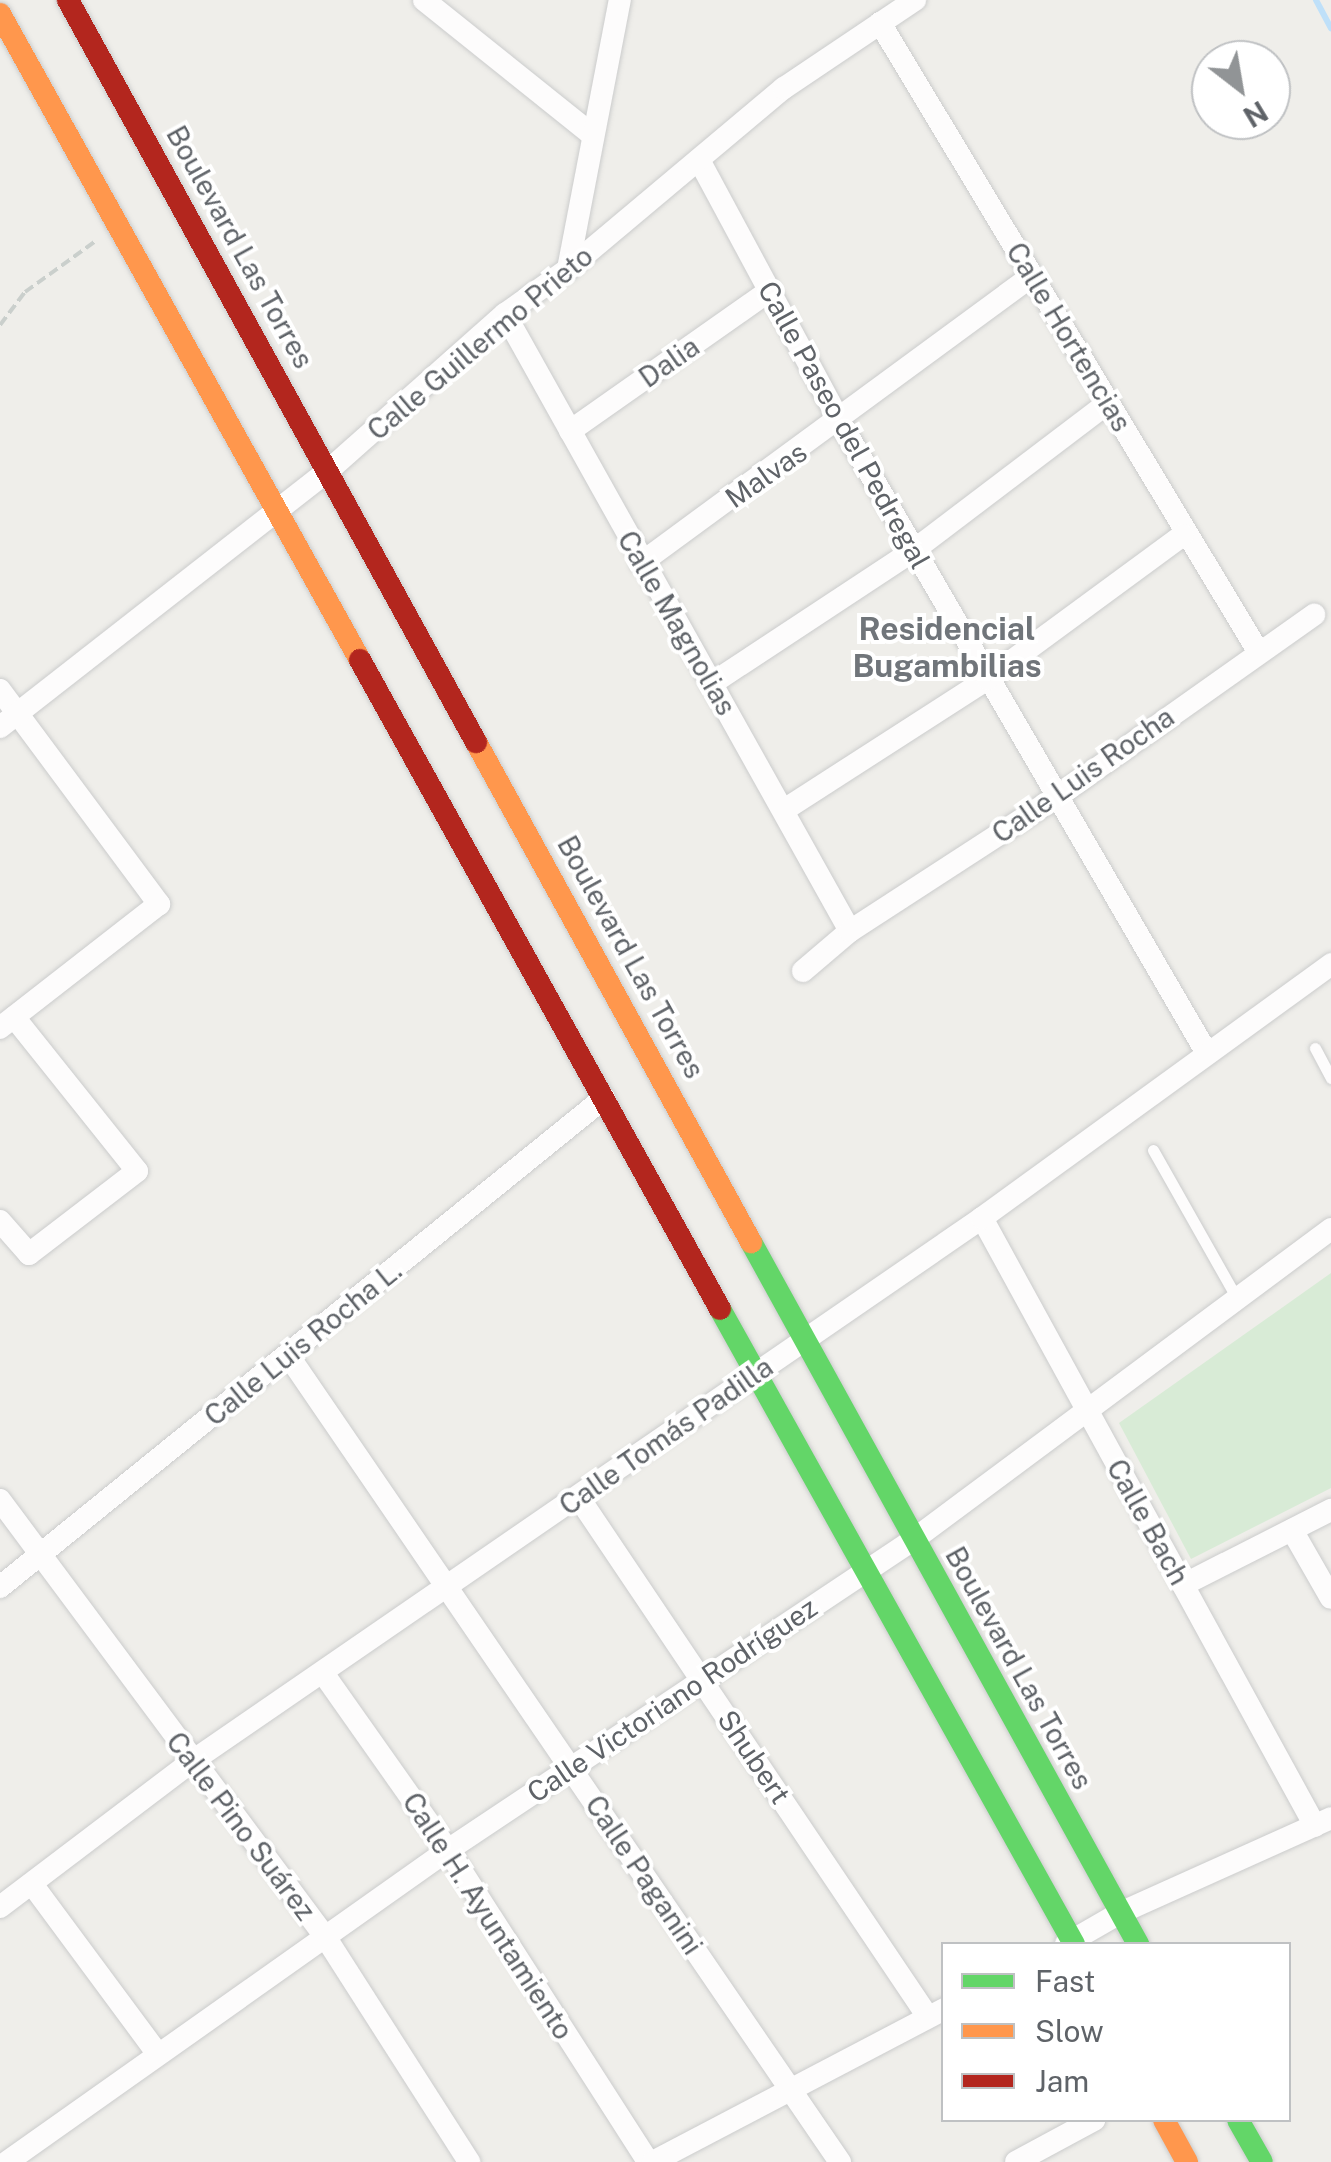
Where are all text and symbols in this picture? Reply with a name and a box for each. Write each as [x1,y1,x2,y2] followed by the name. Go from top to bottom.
[1191,40,1291,140] north arrow
[1238,95,1274,134] text: N
[159,120,321,374] street label: Boulevard Las Torres
[999,236,1139,438] street label: Calle Hortencias
[360,239,600,447] street label: Calle Guillermo Prieto
[751,275,937,575] street label: Calle Paseo del Pedregal
[632,329,706,395] street label: Dalia
[719,435,813,515] street label: Malvas
[611,525,743,721] street label: Calle Magnolias
[852,611,1042,686] district label: Residencial Bugambilias
[985,700,1181,850] street label: Calle Luis Rocha
[550,830,712,1084] street label: Boulevard Las Torres
[198,1253,408,1433] street label: Calle Luis Rocha L.
[553,1350,779,1522] street label: Calle Tomás Padilla
[1100,1453,1196,1591] street label: Calle Bach
[938,1541,1100,1795] street label: Boulevard Las Torres
[520,1590,824,1810] street label: Calle Victoriano Rodríguez
[711,1704,797,1810] street label: Shubert
[159,1725,323,1927] street label: Calle Pino Suárez
[395,1786,581,2046] street label: Calle H. Ayuntamiento
[578,1789,710,1961] street label: Calle Paganini
[941,1942,1291,2122] legend
[1035,1963,1095,1999] text: Fast
[1035,2013,1104,2049] text: Slow
[1035,2063,1089,2099] text: Jam

